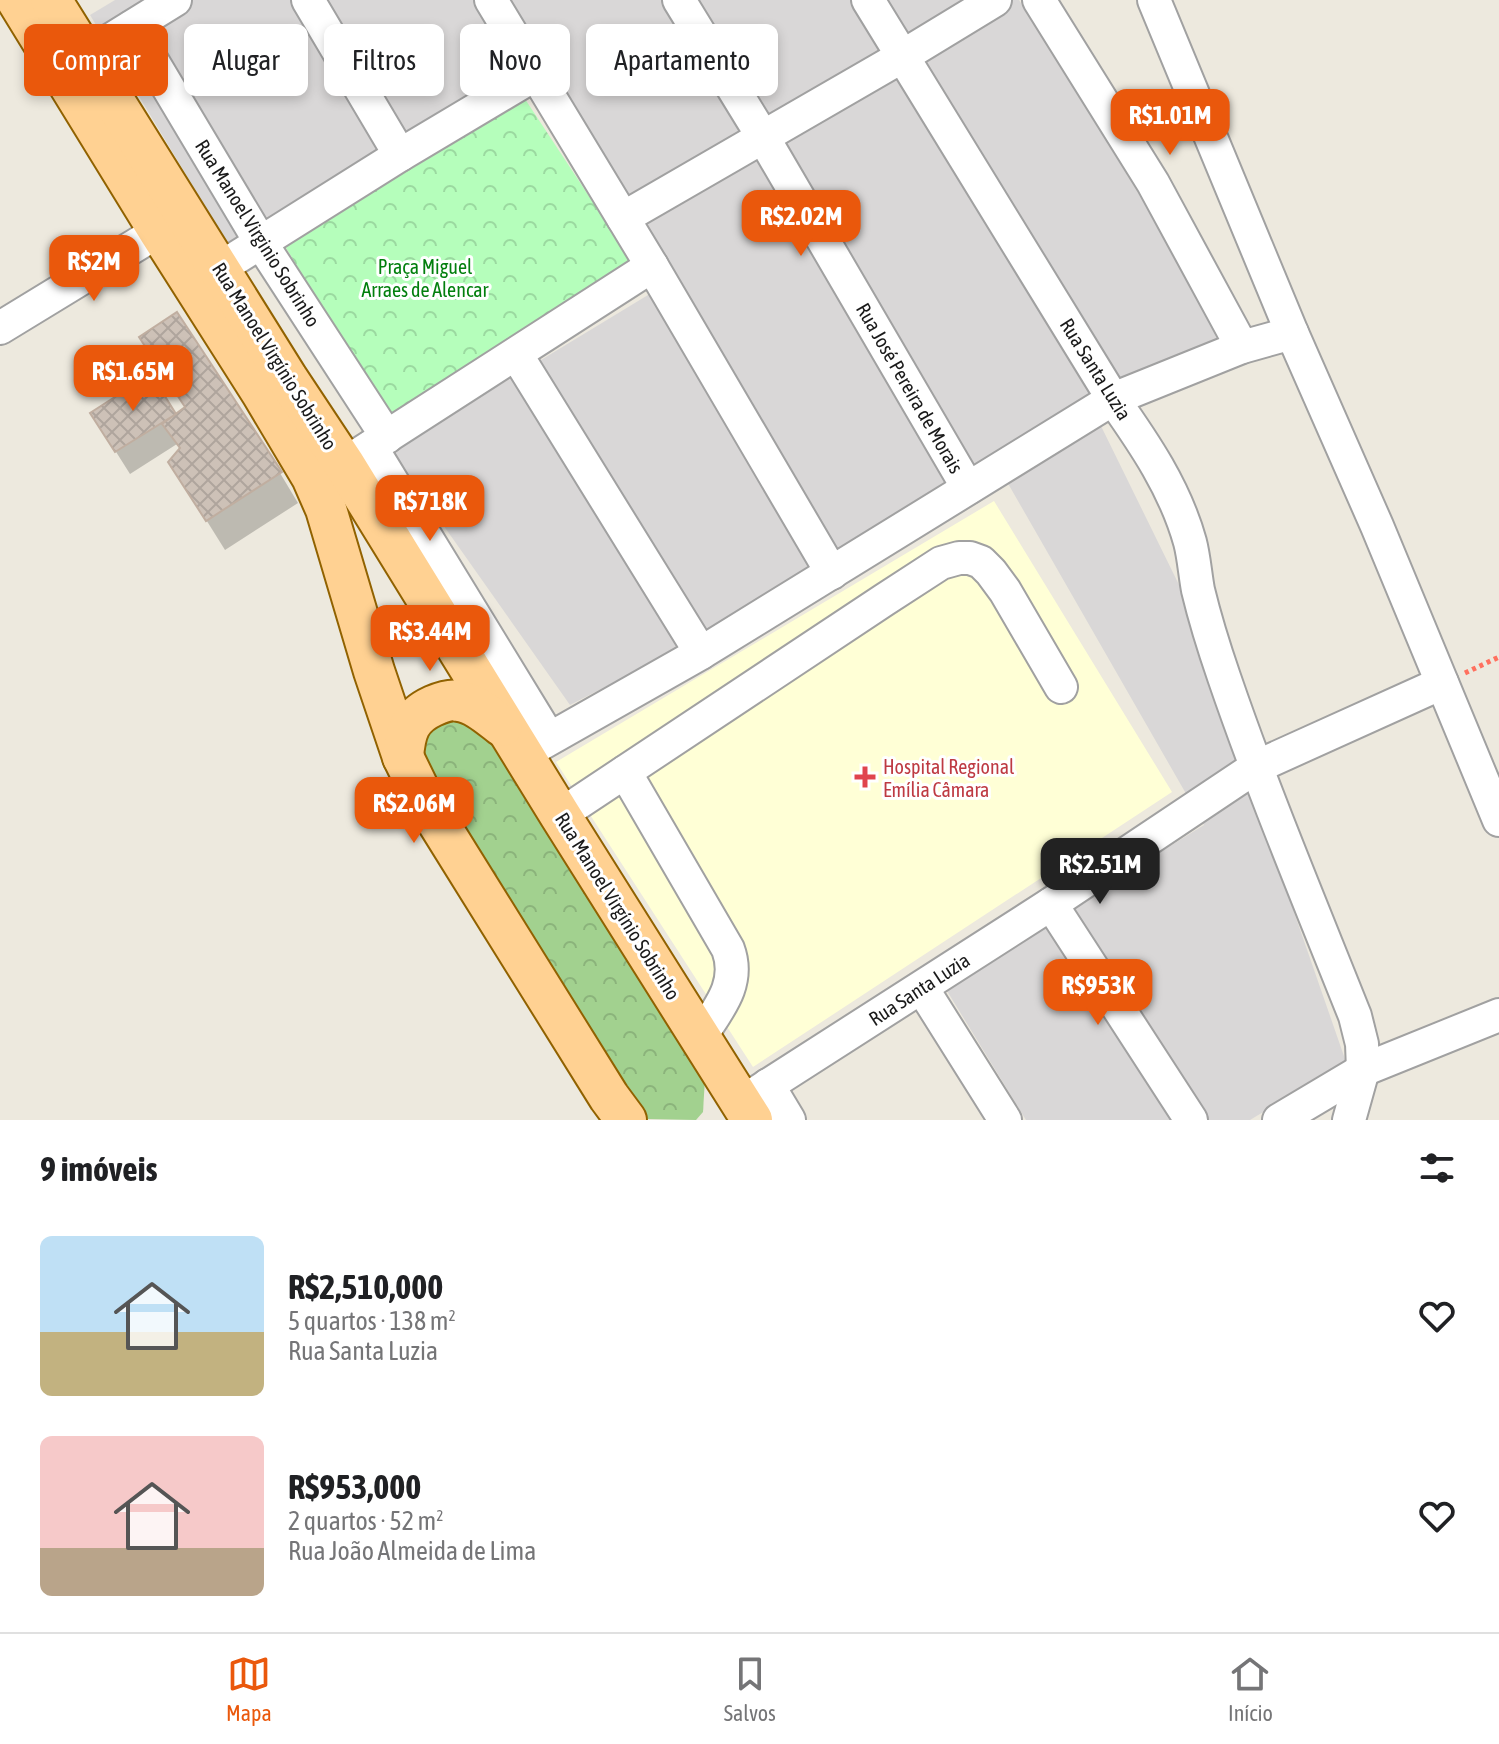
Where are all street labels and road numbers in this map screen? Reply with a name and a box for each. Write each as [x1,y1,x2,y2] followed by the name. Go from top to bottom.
[191,135,325,331] street label: Rua Manoel Virginio Sobrinho
[208,258,342,454] street label: Rua Manoel Virgínio Sobrinho
[852,299,968,477] street label: Rua José Pereira de Morais
[1056,314,1136,424] street label: Rua Santa Luzia
[551,808,685,1004] street label: Rua Manoel Virgínio Sobrinho
[864,948,974,1030] street label: Rua Santa Luzia

